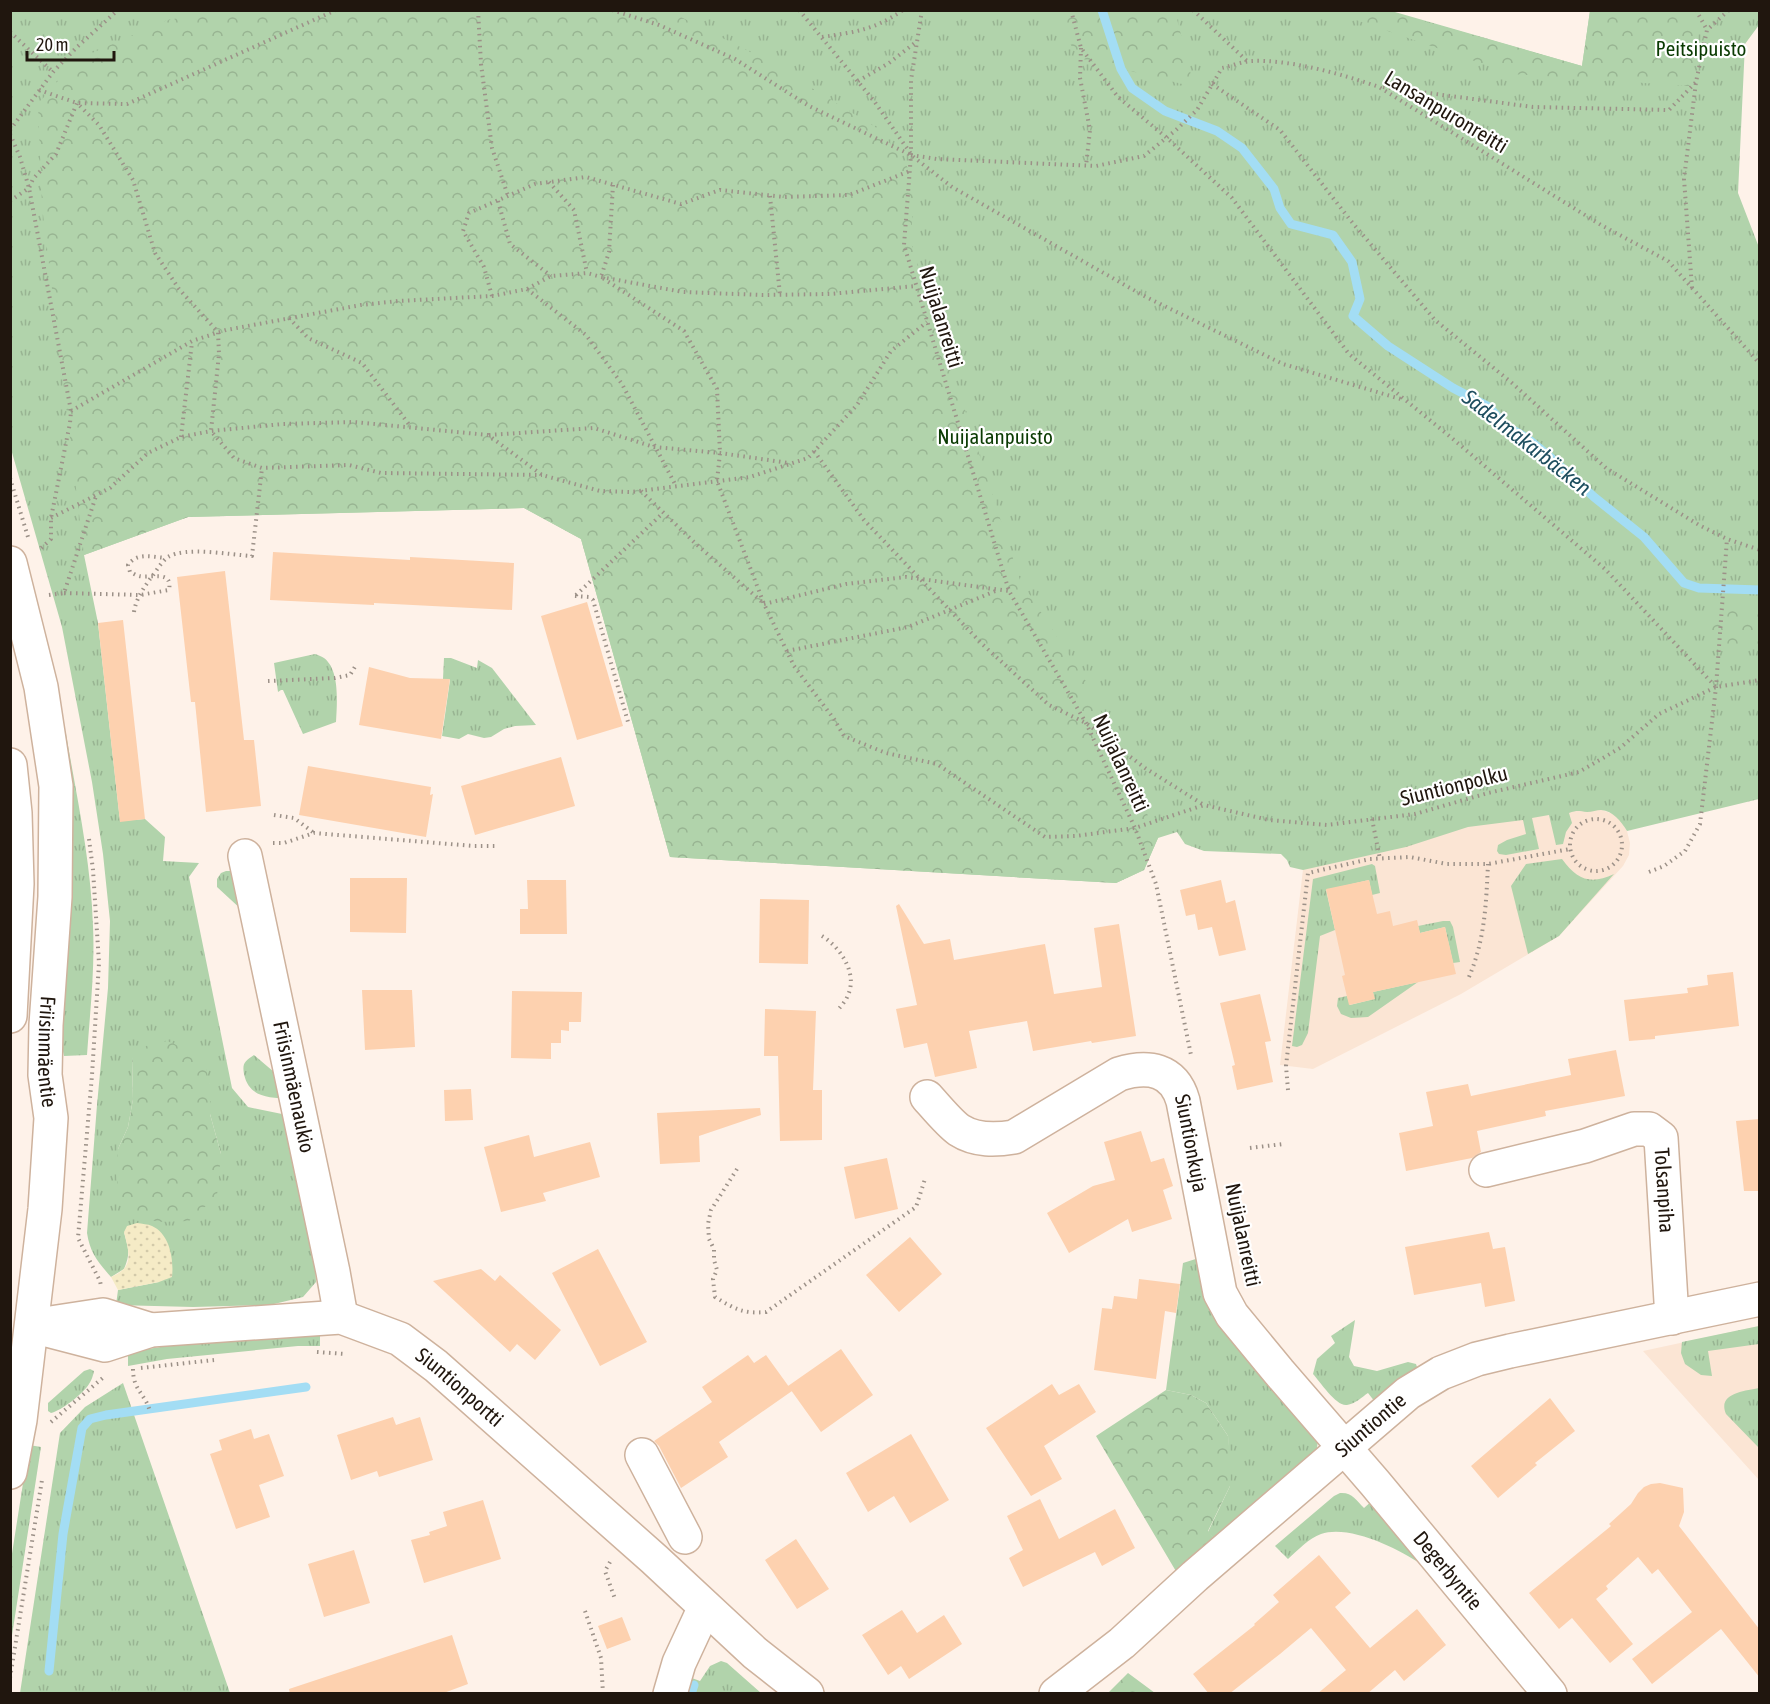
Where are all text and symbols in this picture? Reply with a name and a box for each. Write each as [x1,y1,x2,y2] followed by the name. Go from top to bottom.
[27,24,114,62] scale bar
[36,34,68,55] text: 20 m
[1656,36,1746,60] park label: Peitsipuisto
[1381,65,1512,157] street label: Lansanpuronreitti
[915,263,969,370] street label: Nuijalanreitti
[1457,383,1597,501] water label: Sadelmakarbäcken
[937,424,1053,448] park label: Nuijalanpuisto
[1089,710,1155,815] street label: Nuijalanreitti
[1398,760,1510,810] street label: Siuntionpolku
[34,995,62,1109] street label: Friisinmäentie
[269,1019,320,1155] street label: Friisinmäenaukio
[1171,1091,1213,1194] street label: Siuntionkuja
[1651,1147,1680,1234] street label: Tolsanpiha
[1221,1181,1267,1289] street label: Nuijalanreitti
[412,1342,509,1431] street label: Siuntionportti
[1330,1387,1410,1461] street label: Siuntiontie
[1409,1526,1488,1614] street label: Degerbyntie

